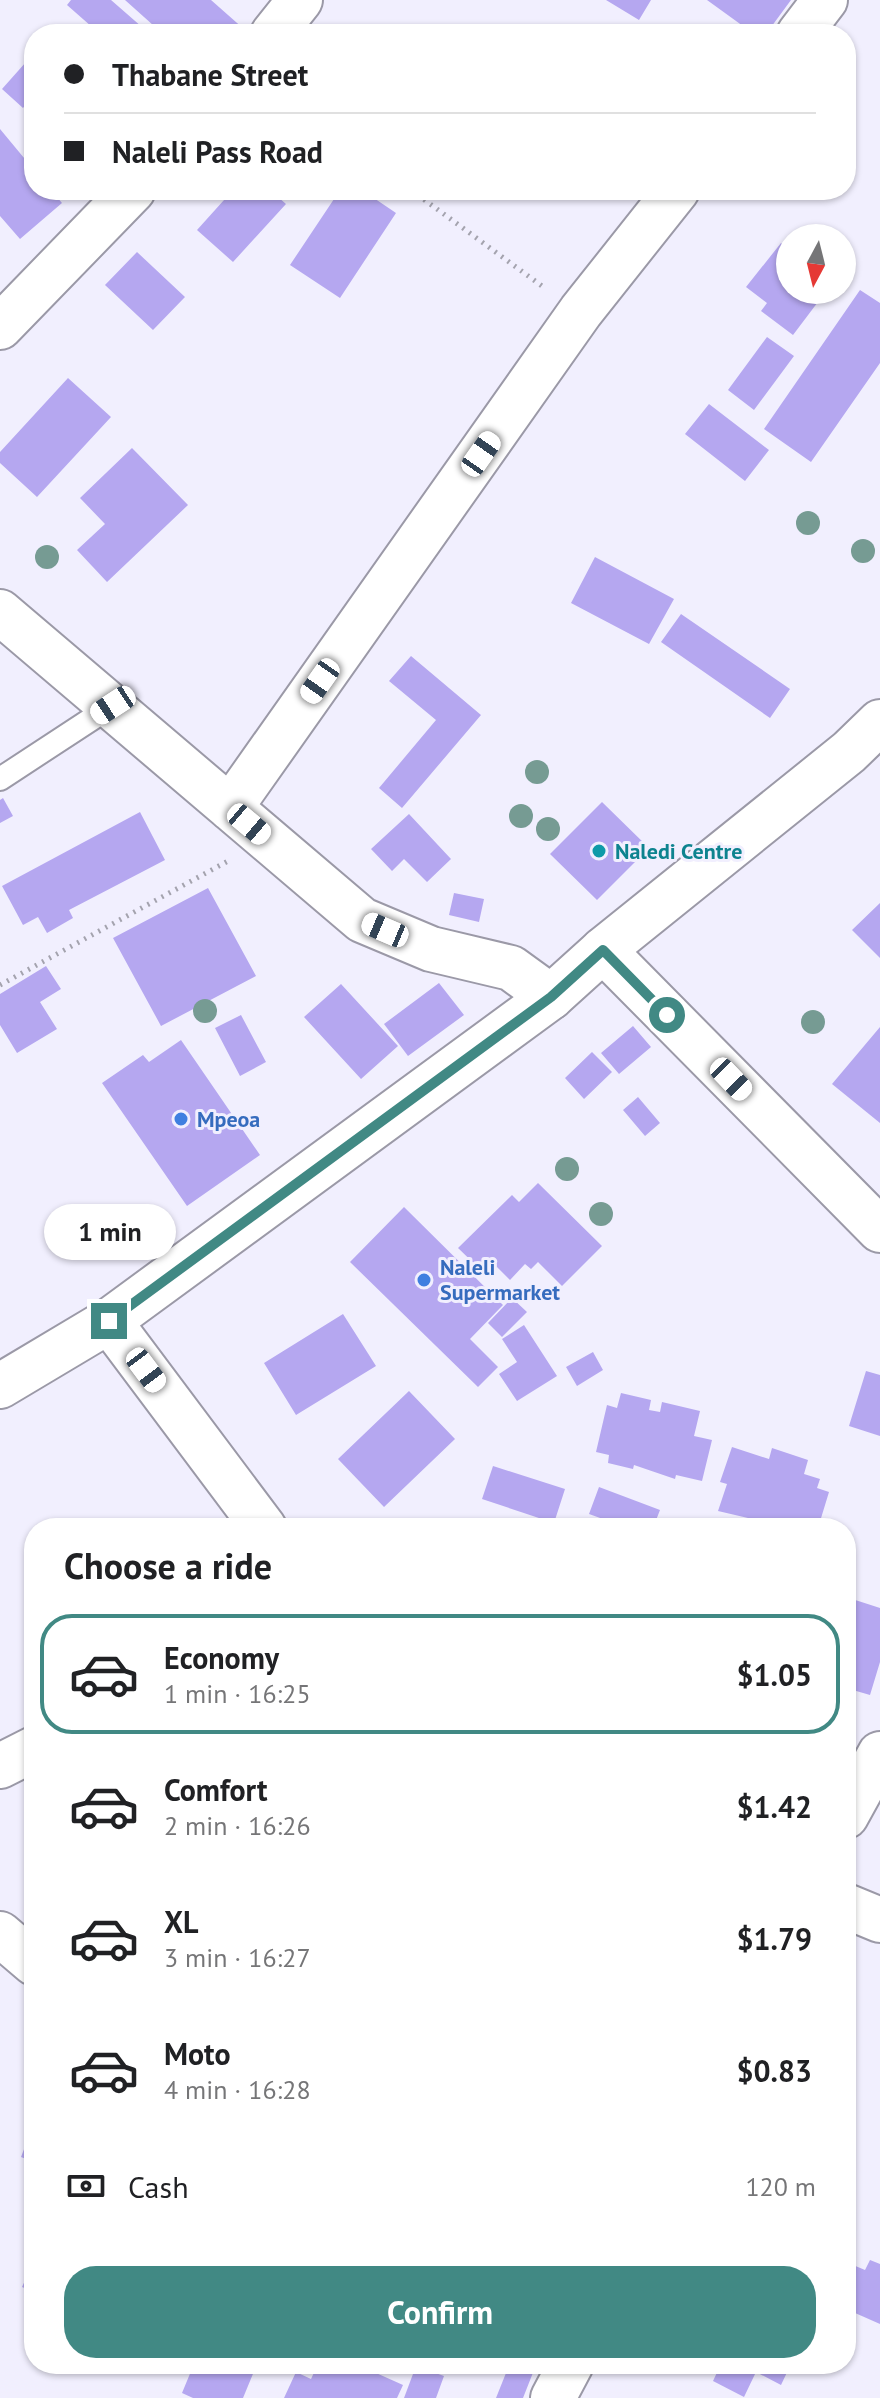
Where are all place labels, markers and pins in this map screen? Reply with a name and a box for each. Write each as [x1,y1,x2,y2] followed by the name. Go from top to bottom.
[615,837,742,865] place label: Naledi Centre
[590,842,608,860] marker: Naledi Centre
[197,1105,260,1133] place label: Mpeoa
[172,1110,190,1128] marker: Mpeoa
[440,1253,560,1306] place label: Naleli Supermarket
[415,1271,433,1289] marker: Naleli Supermarket

